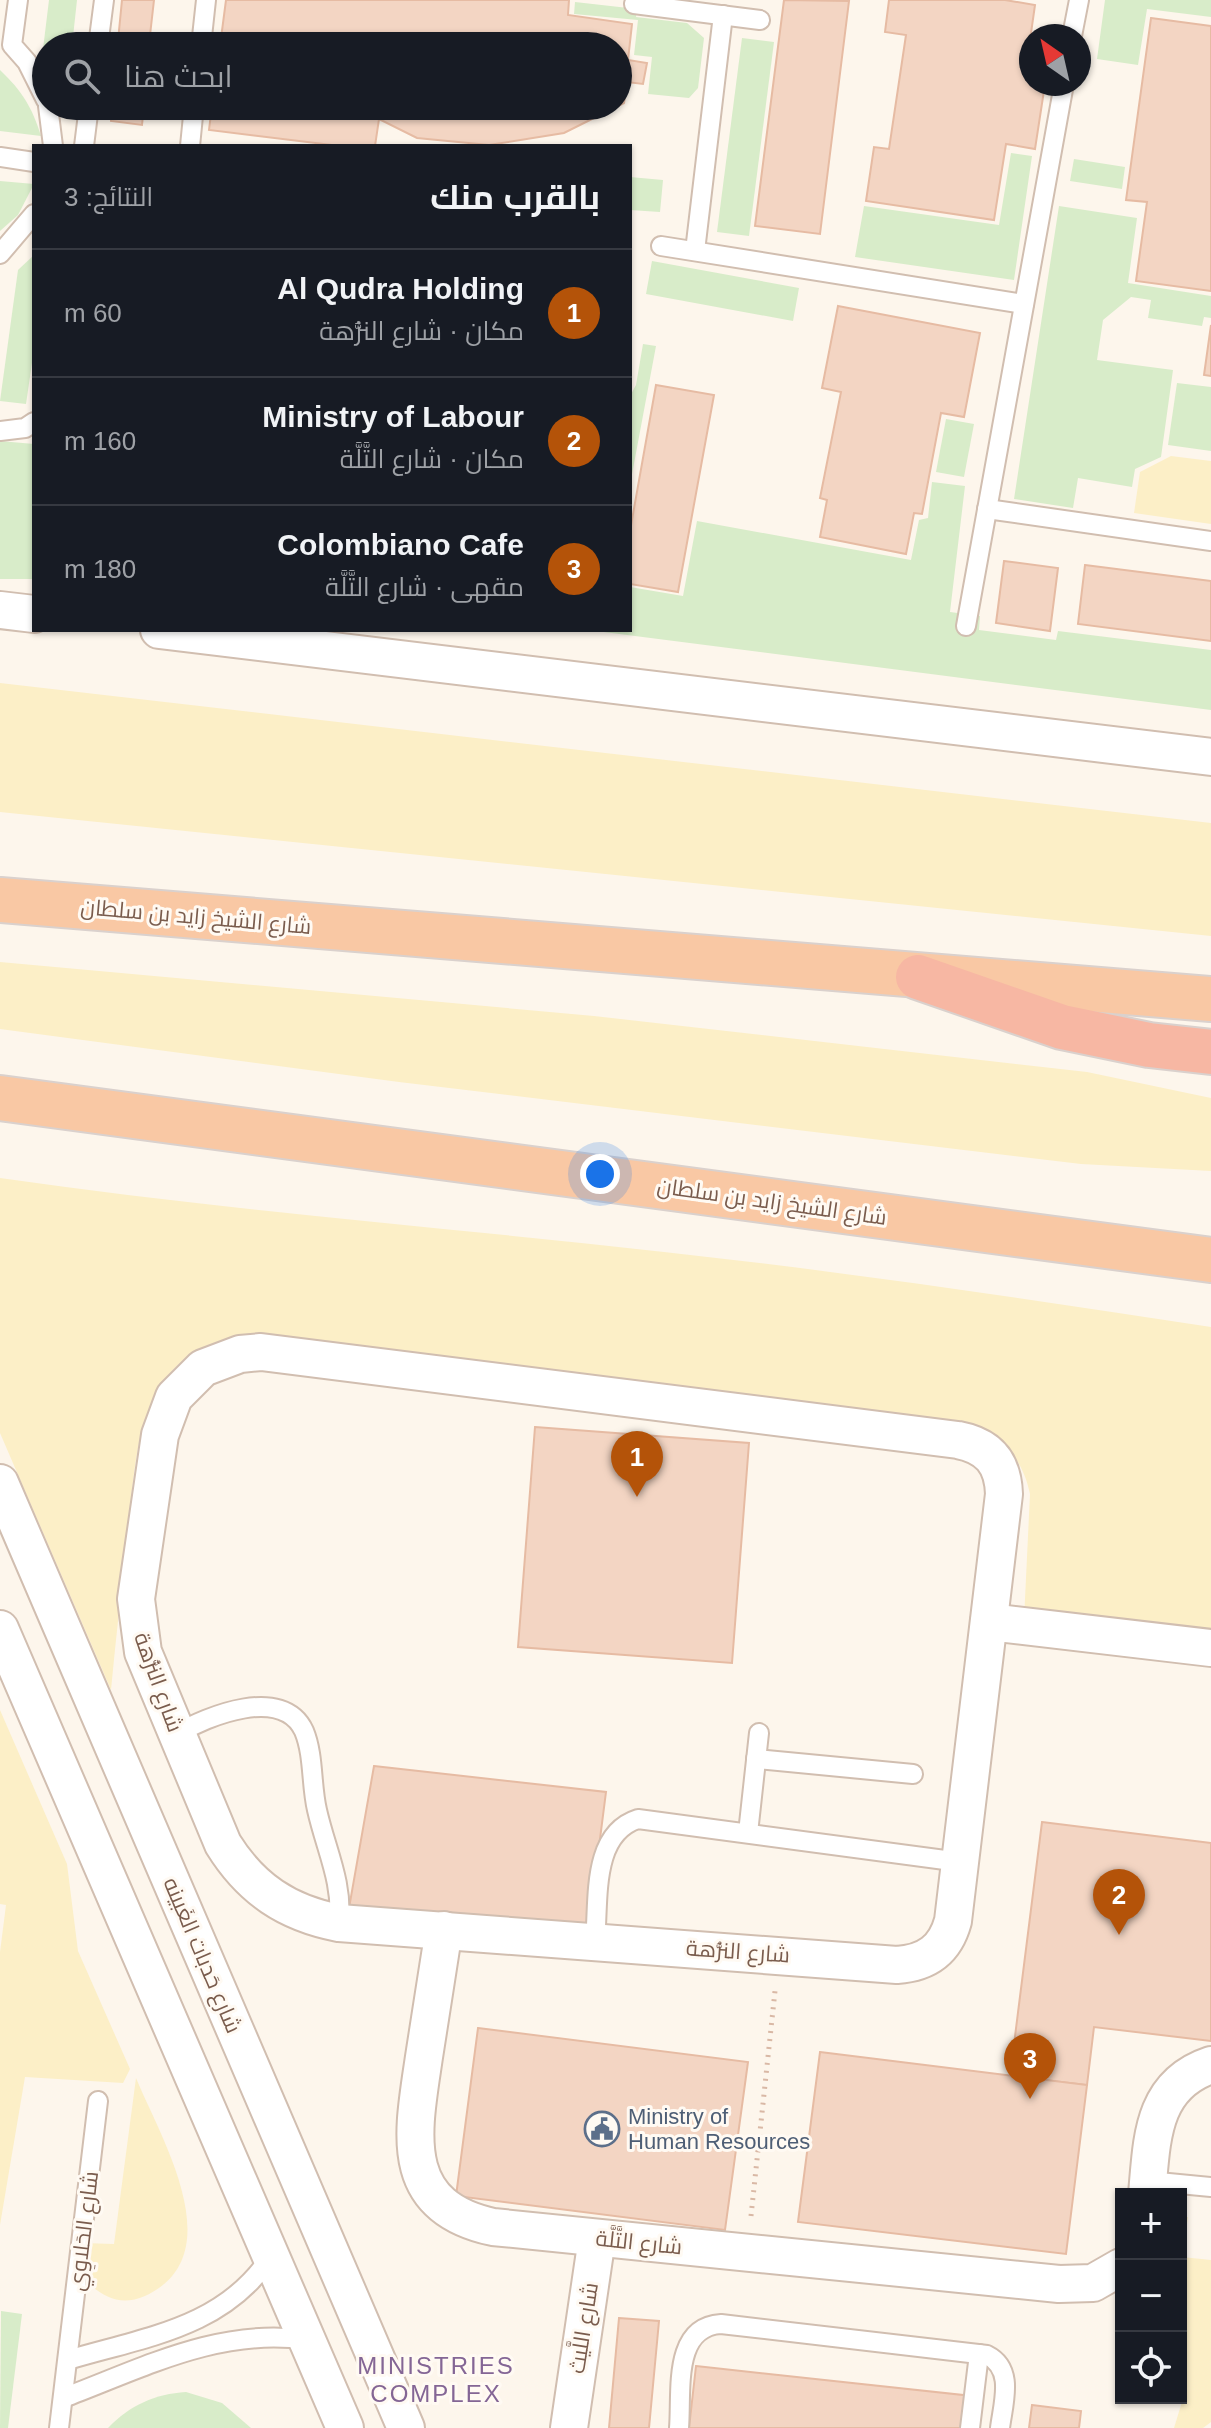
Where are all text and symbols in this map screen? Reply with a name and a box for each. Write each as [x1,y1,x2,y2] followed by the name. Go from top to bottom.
[1019,24,1091,96] north arrow
[32,32,632,120] search box
[60,54,104,98] icon: search
[124,60,233,93] text: ابحث هنا
[430,178,600,216] text: بالقرب منك
[64,182,153,212] text: النتائج: 3
[277,272,524,305] text: Al Qudra Holding
[64,298,122,328] text: 60 m
[567,298,581,328] text: 1
[319,316,524,346] text: مكان · شارع النُّزهة
[262,400,524,433] text: Ministry of Labour
[64,426,136,456] text: 160 m
[567,426,581,456] text: 2
[340,444,524,474] text: مكان · شارع التَّلَّة
[277,528,524,561] text: Colombiano Cafe
[64,554,136,584] text: 180 m
[567,554,581,584] text: 3
[325,572,524,602] text: مقهى · شارع التَّلَّة
[79,894,312,941] street label: شارع الشيخ زايد بن سلطان
[580,1154,620,1194] your location
[655,1173,888,1232] street label: شارع الشيخ زايد بن سلطان
[611,1431,663,1497] pin: 1
[127,1629,188,1736] street label: شارع النُّزهة
[1093,1869,1145,1935] pin: 2
[157,1874,247,2038] street label: شارع حَدبات الغَبينه
[685,1935,791,1970] street label: شارع النُّزهة
[1004,2033,1056,2099] pin: 3
[628,2104,810,2154] place label: Ministry of Human Resources
[583,2110,621,2148] public building icon: Ministry of Human Resources
[64,2170,107,2293] street label: شارع الحَلاوِي
[1115,2188,1187,2404] map controls
[1115,2188,1187,2260] button: +
[594,2224,684,2261] street label: شارع التَّلَّة
[1115,2260,1187,2332] button: −
[562,2280,605,2376] street label: شارع اللَّيث
[1115,2332,1187,2404] button: locate
[357,2352,515,2407] district label: MINISTRIES COMPLEX

